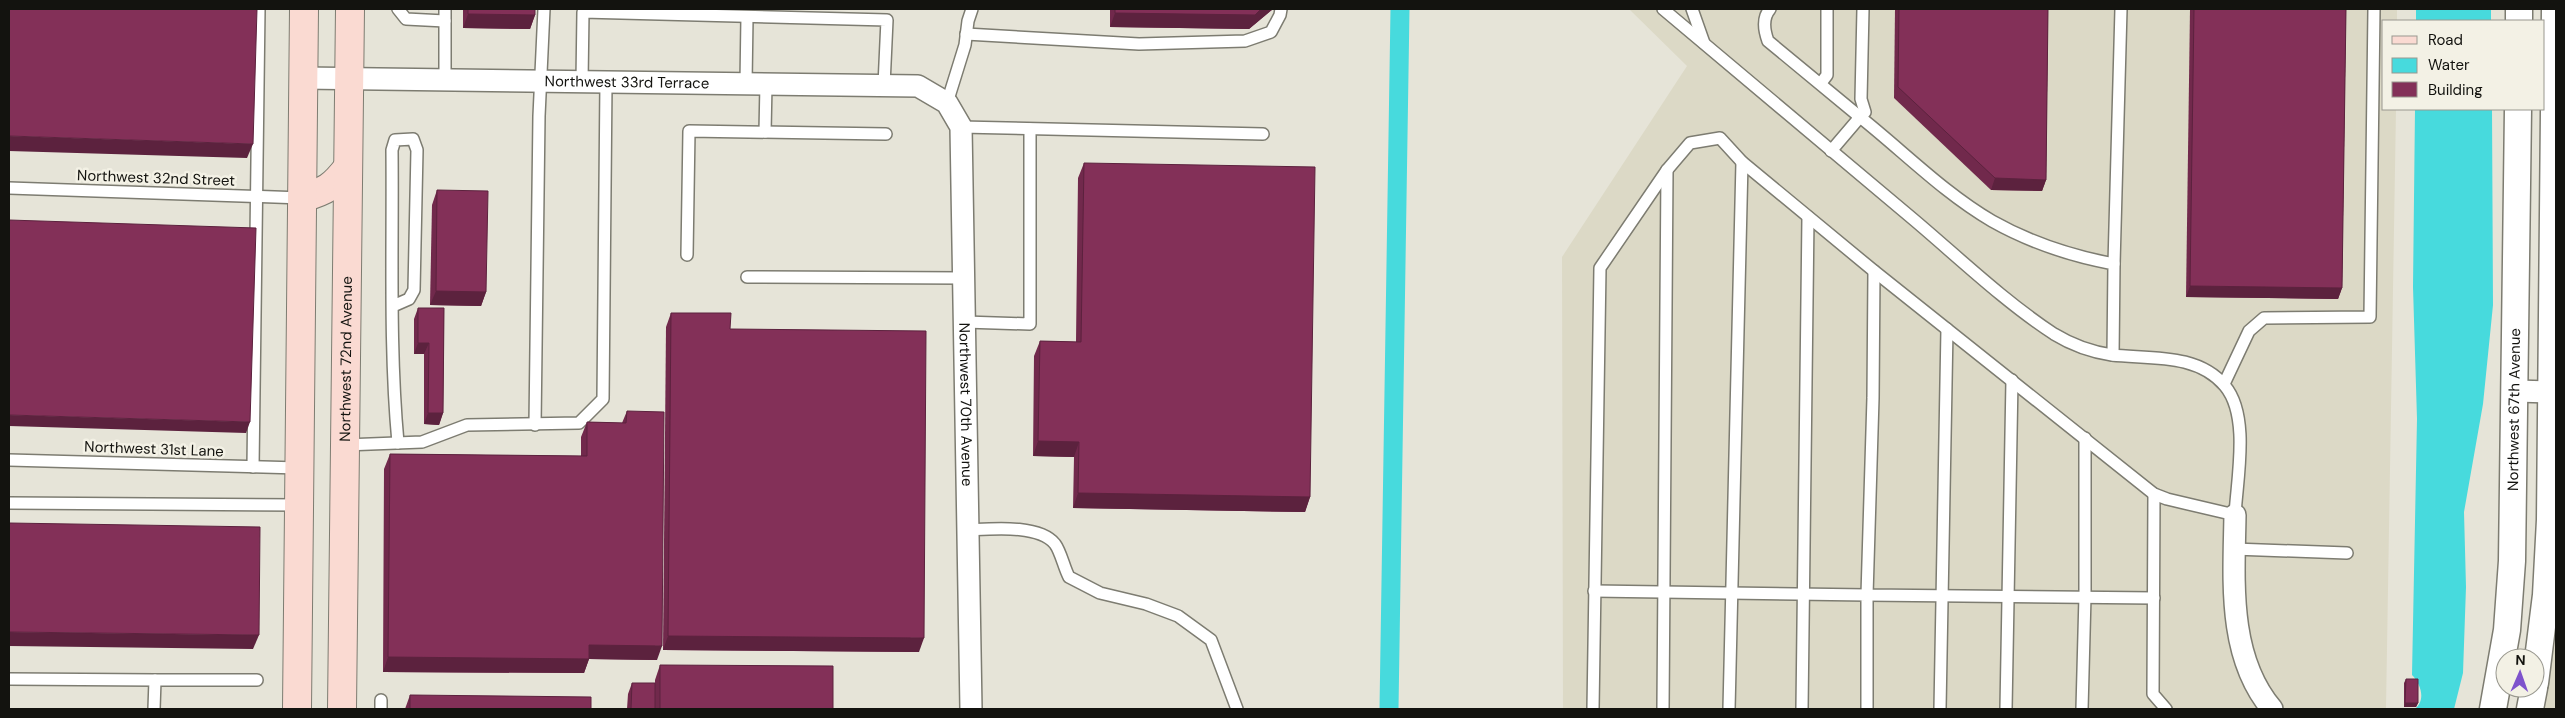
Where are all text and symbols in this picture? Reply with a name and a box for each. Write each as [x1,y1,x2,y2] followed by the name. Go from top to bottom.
[2382,20,2545,110] legend
[2428,30,2463,50] text: Road
[2428,55,2470,75] text: Water
[545,71,709,93] street label: Northwest 33rd Terrace
[2428,80,2483,100] text: Building
[77,165,235,191] street label: Northwest 32nd Street
[335,276,357,442] street label: Northwest 72nd Avenue
[954,322,977,487] street label: Northwest 70th Avenue
[2503,328,2525,491] street label: Northwest 67th Avenue
[84,437,224,461] street label: Northwest 31st Lane
[2495,648,2545,698] north arrow
[2515,651,2526,669] text: N

